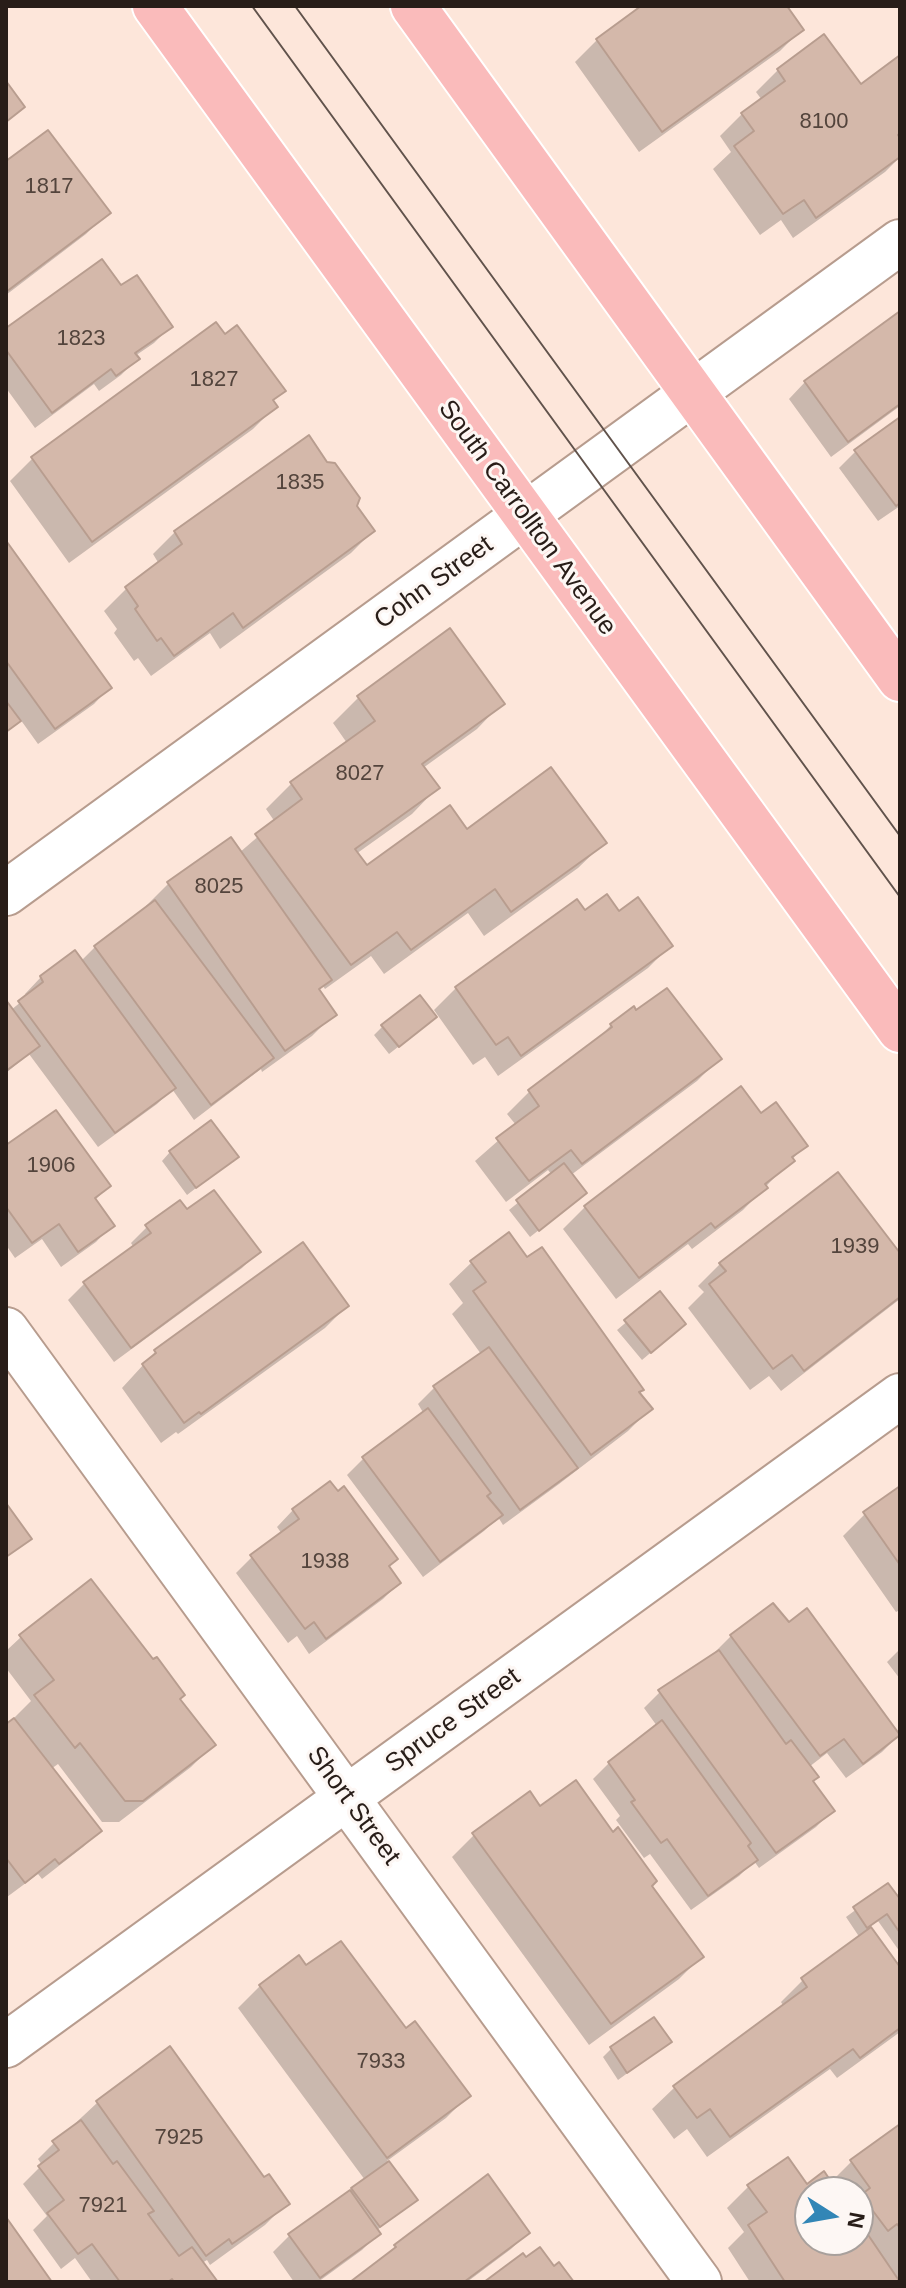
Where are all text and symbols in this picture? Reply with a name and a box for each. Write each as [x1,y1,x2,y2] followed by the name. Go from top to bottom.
[800,109,848,135] house number: 8100
[25,174,73,200] house number: 1817
[57,326,105,352] house number: 1823
[190,367,238,393] house number: 1827
[431,394,623,642] street label: South Carrollton Avenue
[276,470,324,496] house number: 1835
[369,530,499,636] street label: Cohn Street
[336,761,384,787] house number: 8027
[195,874,243,900] house number: 8025
[27,1153,75,1179] house number: 1906
[831,1234,879,1260] house number: 1939
[301,1549,349,1575] house number: 1938
[380,1662,526,1780] street label: Spruce Street
[300,1741,406,1871] street label: Short Street
[357,2049,405,2075] house number: 7933
[155,2125,203,2151] house number: 7925
[794,2176,874,2256] north arrow
[79,2193,127,2219] house number: 7921
[842,2210,870,2230] text: N

